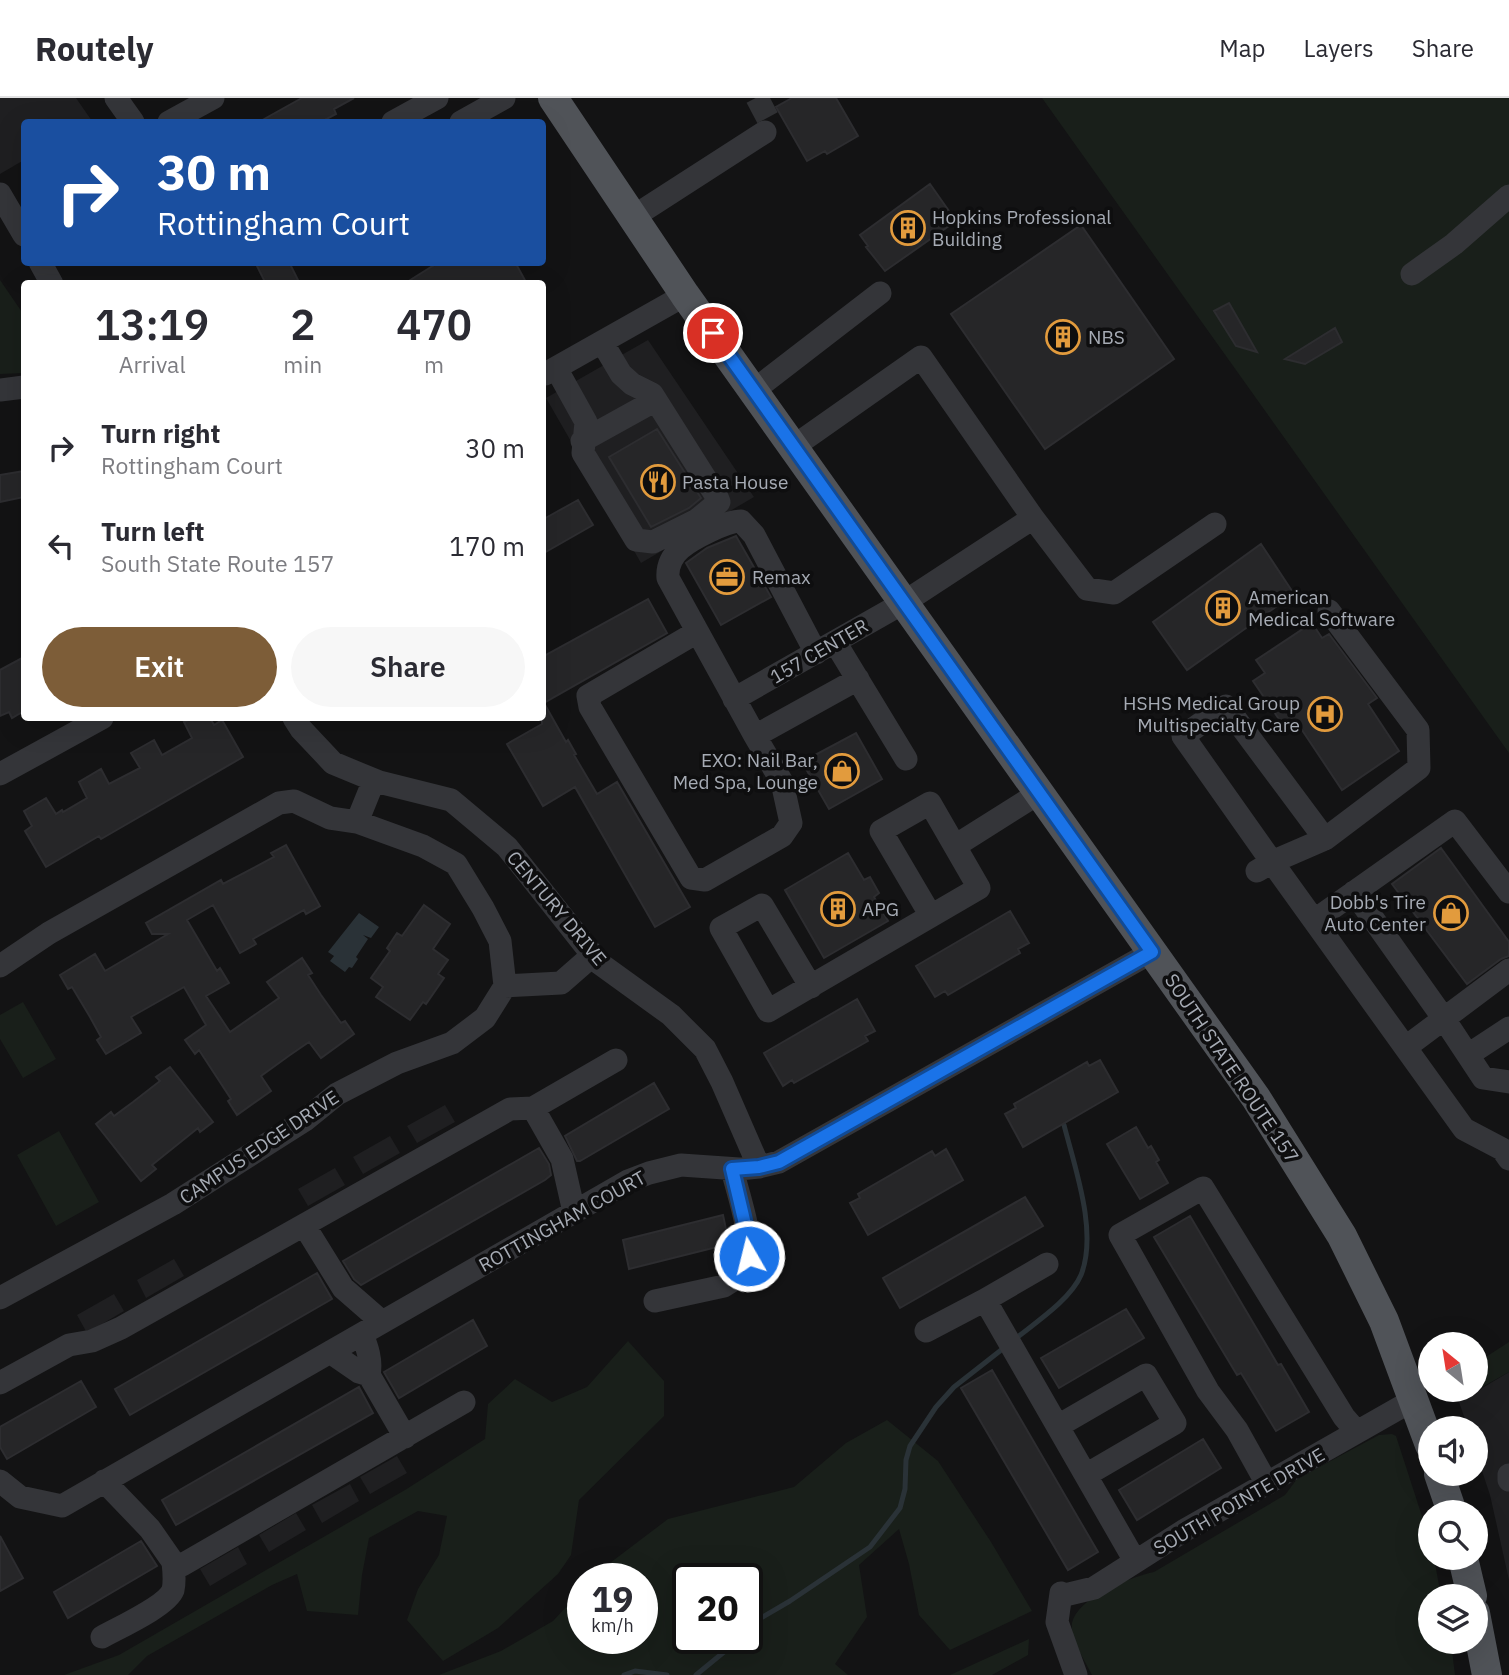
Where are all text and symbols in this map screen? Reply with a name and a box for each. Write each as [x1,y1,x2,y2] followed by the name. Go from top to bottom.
[35,27,154,70] text: Routely
[1219,32,1266,64] text: Map
[1304,32,1374,64] text: Layers
[1412,32,1474,64] text: Share
[157,140,271,203] text: 30 m
[42,147,133,238] icon: right
[157,202,410,244] text: Rottingham Court
[932,205,1112,251] place label: Hopkins Professional Building
[889,209,927,247] building icon: Hopkins Professional Building
[95,297,209,352] text: 13:19
[290,297,315,352] text: 2
[396,297,472,352] text: 470
[683,303,743,363] pin
[694,314,732,352] icon: arrive
[1044,318,1082,356] building icon: NBS
[1088,325,1125,349] place label: NBS
[119,349,186,379] text: Arrival
[283,349,322,379] text: min
[424,349,444,379] text: m
[101,416,220,450] text: Turn right
[42,429,80,467] icon: right
[465,431,525,465] text: 30 m
[101,450,283,480] text: Rottingham Court
[639,463,677,501] restaurant icon: Pasta House
[682,470,788,494] place label: Pasta House
[101,514,204,548] text: Turn left
[42,527,80,565] icon: left
[449,529,525,563] text: 170 m
[101,548,334,578] text: South State Route 157
[708,558,746,596] office icon: Remax
[752,565,811,589] place label: Remax
[1248,585,1395,631] place label: American Medical Software
[1204,589,1242,627] building icon: American Medical Software
[766,613,872,689] street label: 157 CENTER
[42,627,277,707] button: Exit
[291,627,525,707] button: Share
[1123,691,1300,737] place label: HSHS Medical Group Multispecialty Care
[1306,695,1344,733] hospital icon: HSHS Medical Group Multispecialty Care
[673,748,818,794] place label: EXO: Nail Bar, Med Spa, Lounge
[823,752,861,790] shop icon: EXO: Nail Bar, Med Spa, Lounge
[502,846,612,970] street label: CENTURY DRIVE
[819,890,857,928] building icon: APG
[1324,890,1426,936] place label: Dobb's Tire Auto Center
[1432,894,1470,932] shop icon: Dobb's Tire Auto Center
[862,897,899,921] place label: APG
[1160,969,1304,1167] street label: SOUTH STATE ROUTE 157
[175,1085,343,1209] street label: CAMPUS EDGE DRIVE
[474,1165,650,1277] street label: ROTTINGHAM COURT
[712,1219,786,1293] position arrow
[1418,1332,1488,1402] north arrow
[1418,1332,1488,1654] map controls
[1418,1416,1488,1486] button: sound
[1149,1442,1329,1560] street label: SOUTH POINTE DRIVE
[1418,1500,1488,1570] button: search
[672,1563,763,1654] speed limit sign: 20
[591,1576,634,1622] text: 19
[1418,1584,1488,1654] button: layers
[591,1614,634,1637] text: km/h

